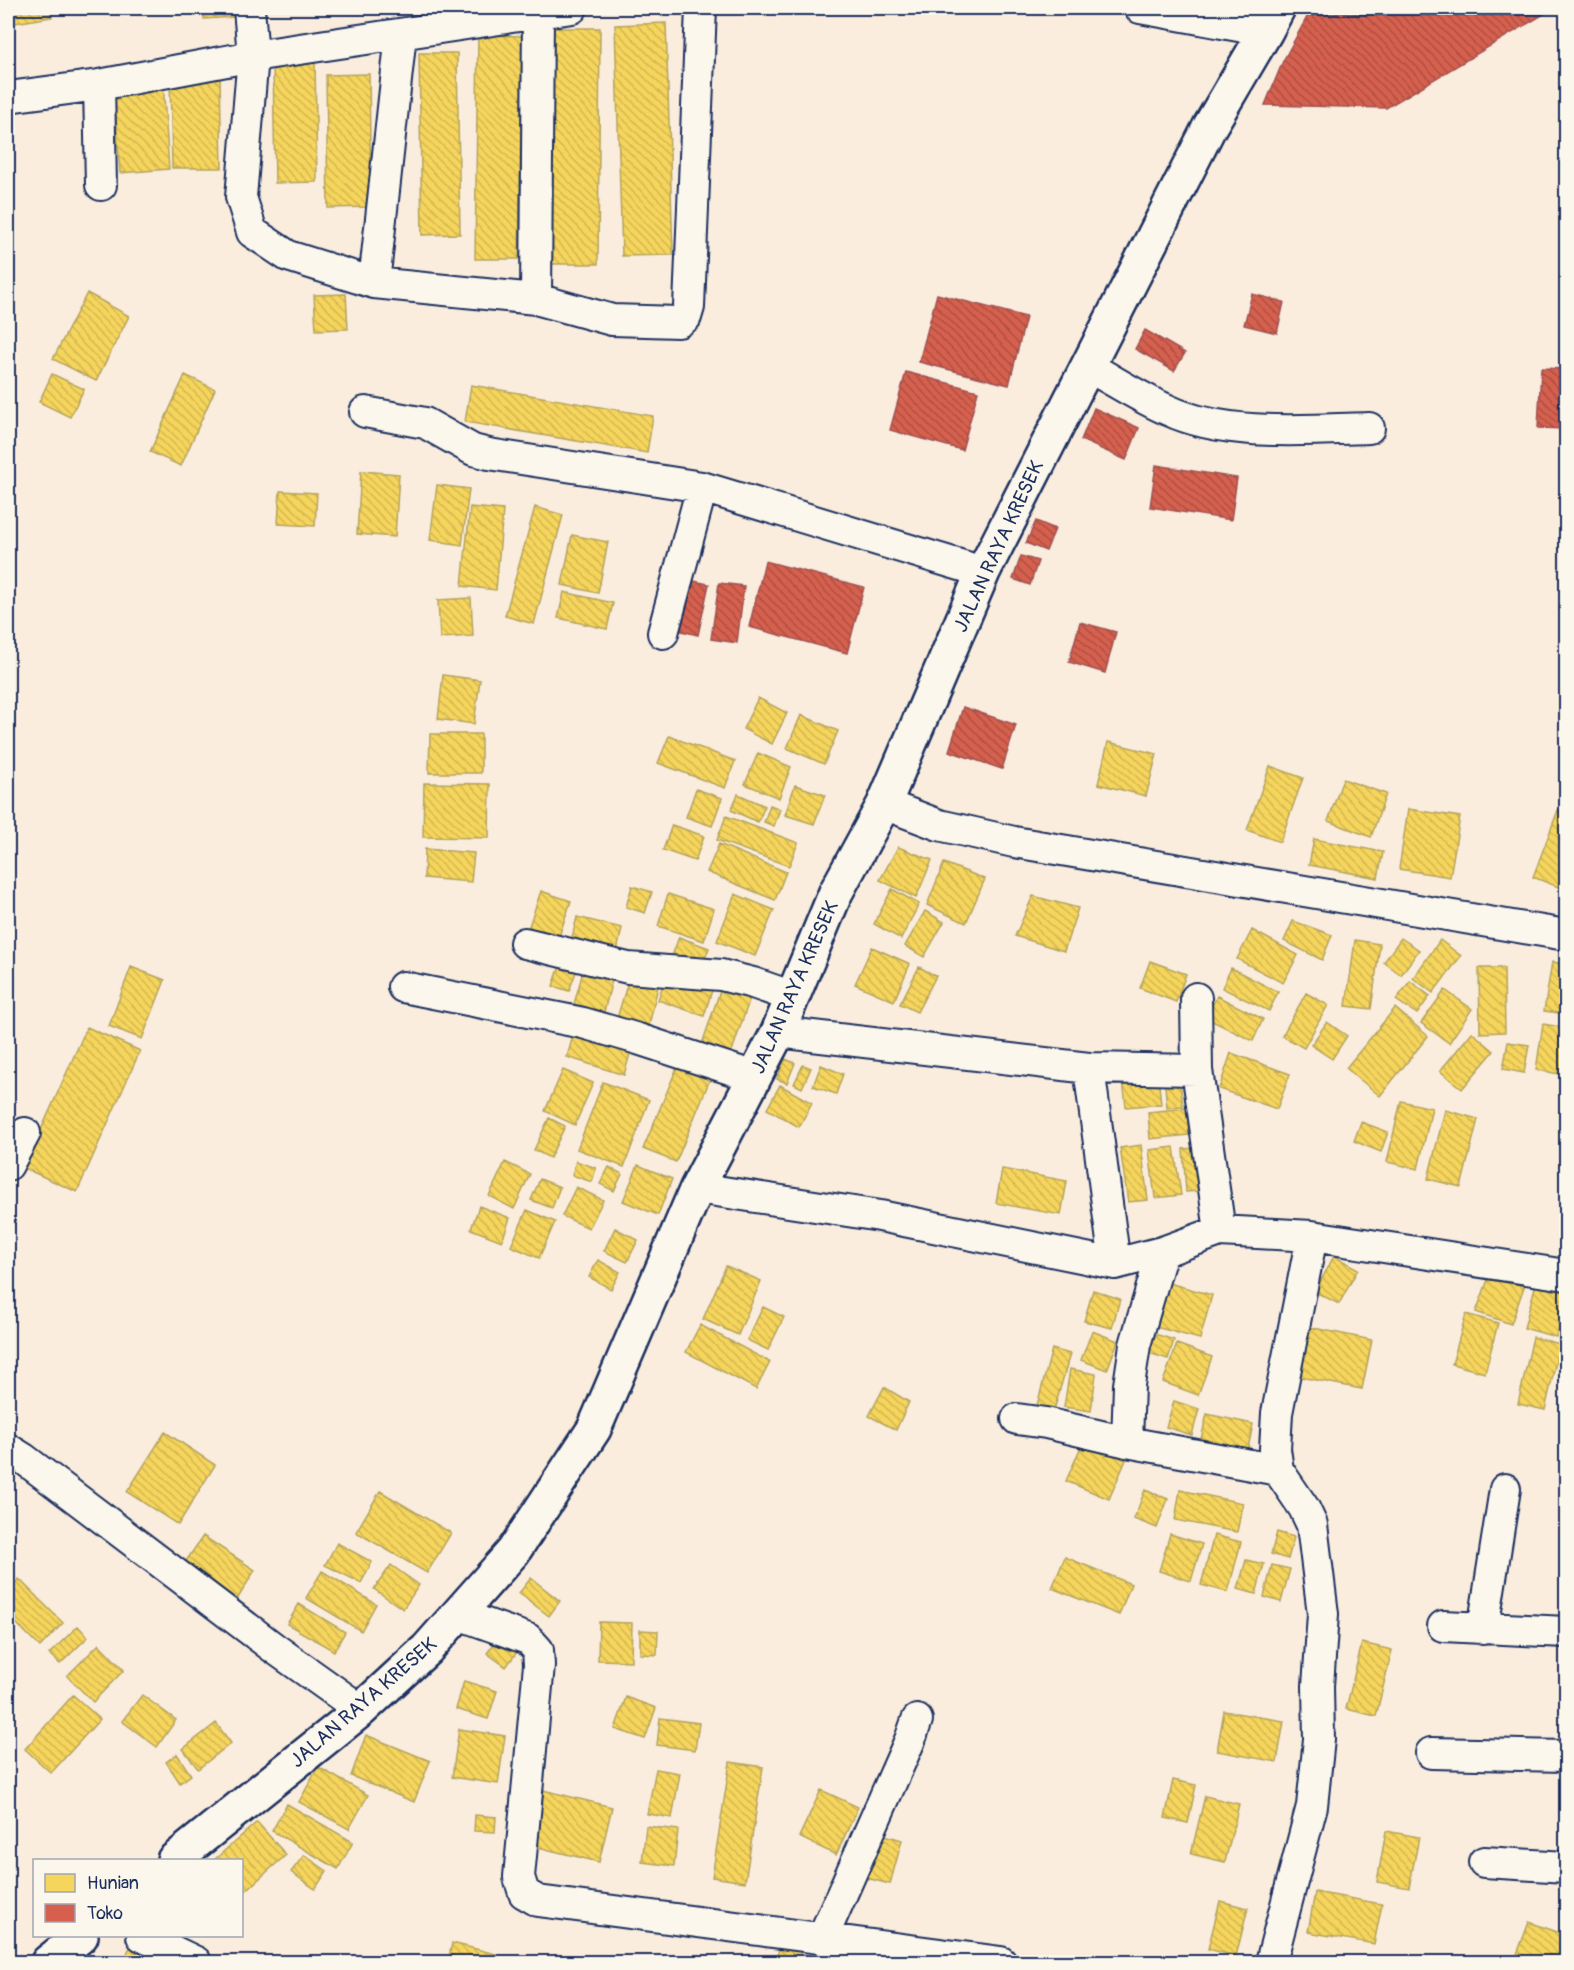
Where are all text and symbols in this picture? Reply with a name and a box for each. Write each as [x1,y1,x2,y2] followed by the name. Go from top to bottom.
[948,456,1049,636] street label: JALAN RAYA KRESEK
[745,897,844,1077] street label: JALAN RAYA KRESEK
[285,1632,442,1773] street label: JALAN RAYA KRESEK
[33,1859,243,1937] legend
[87,1872,139,1895] text: Hunian
[87,1902,123,1925] text: Toko

